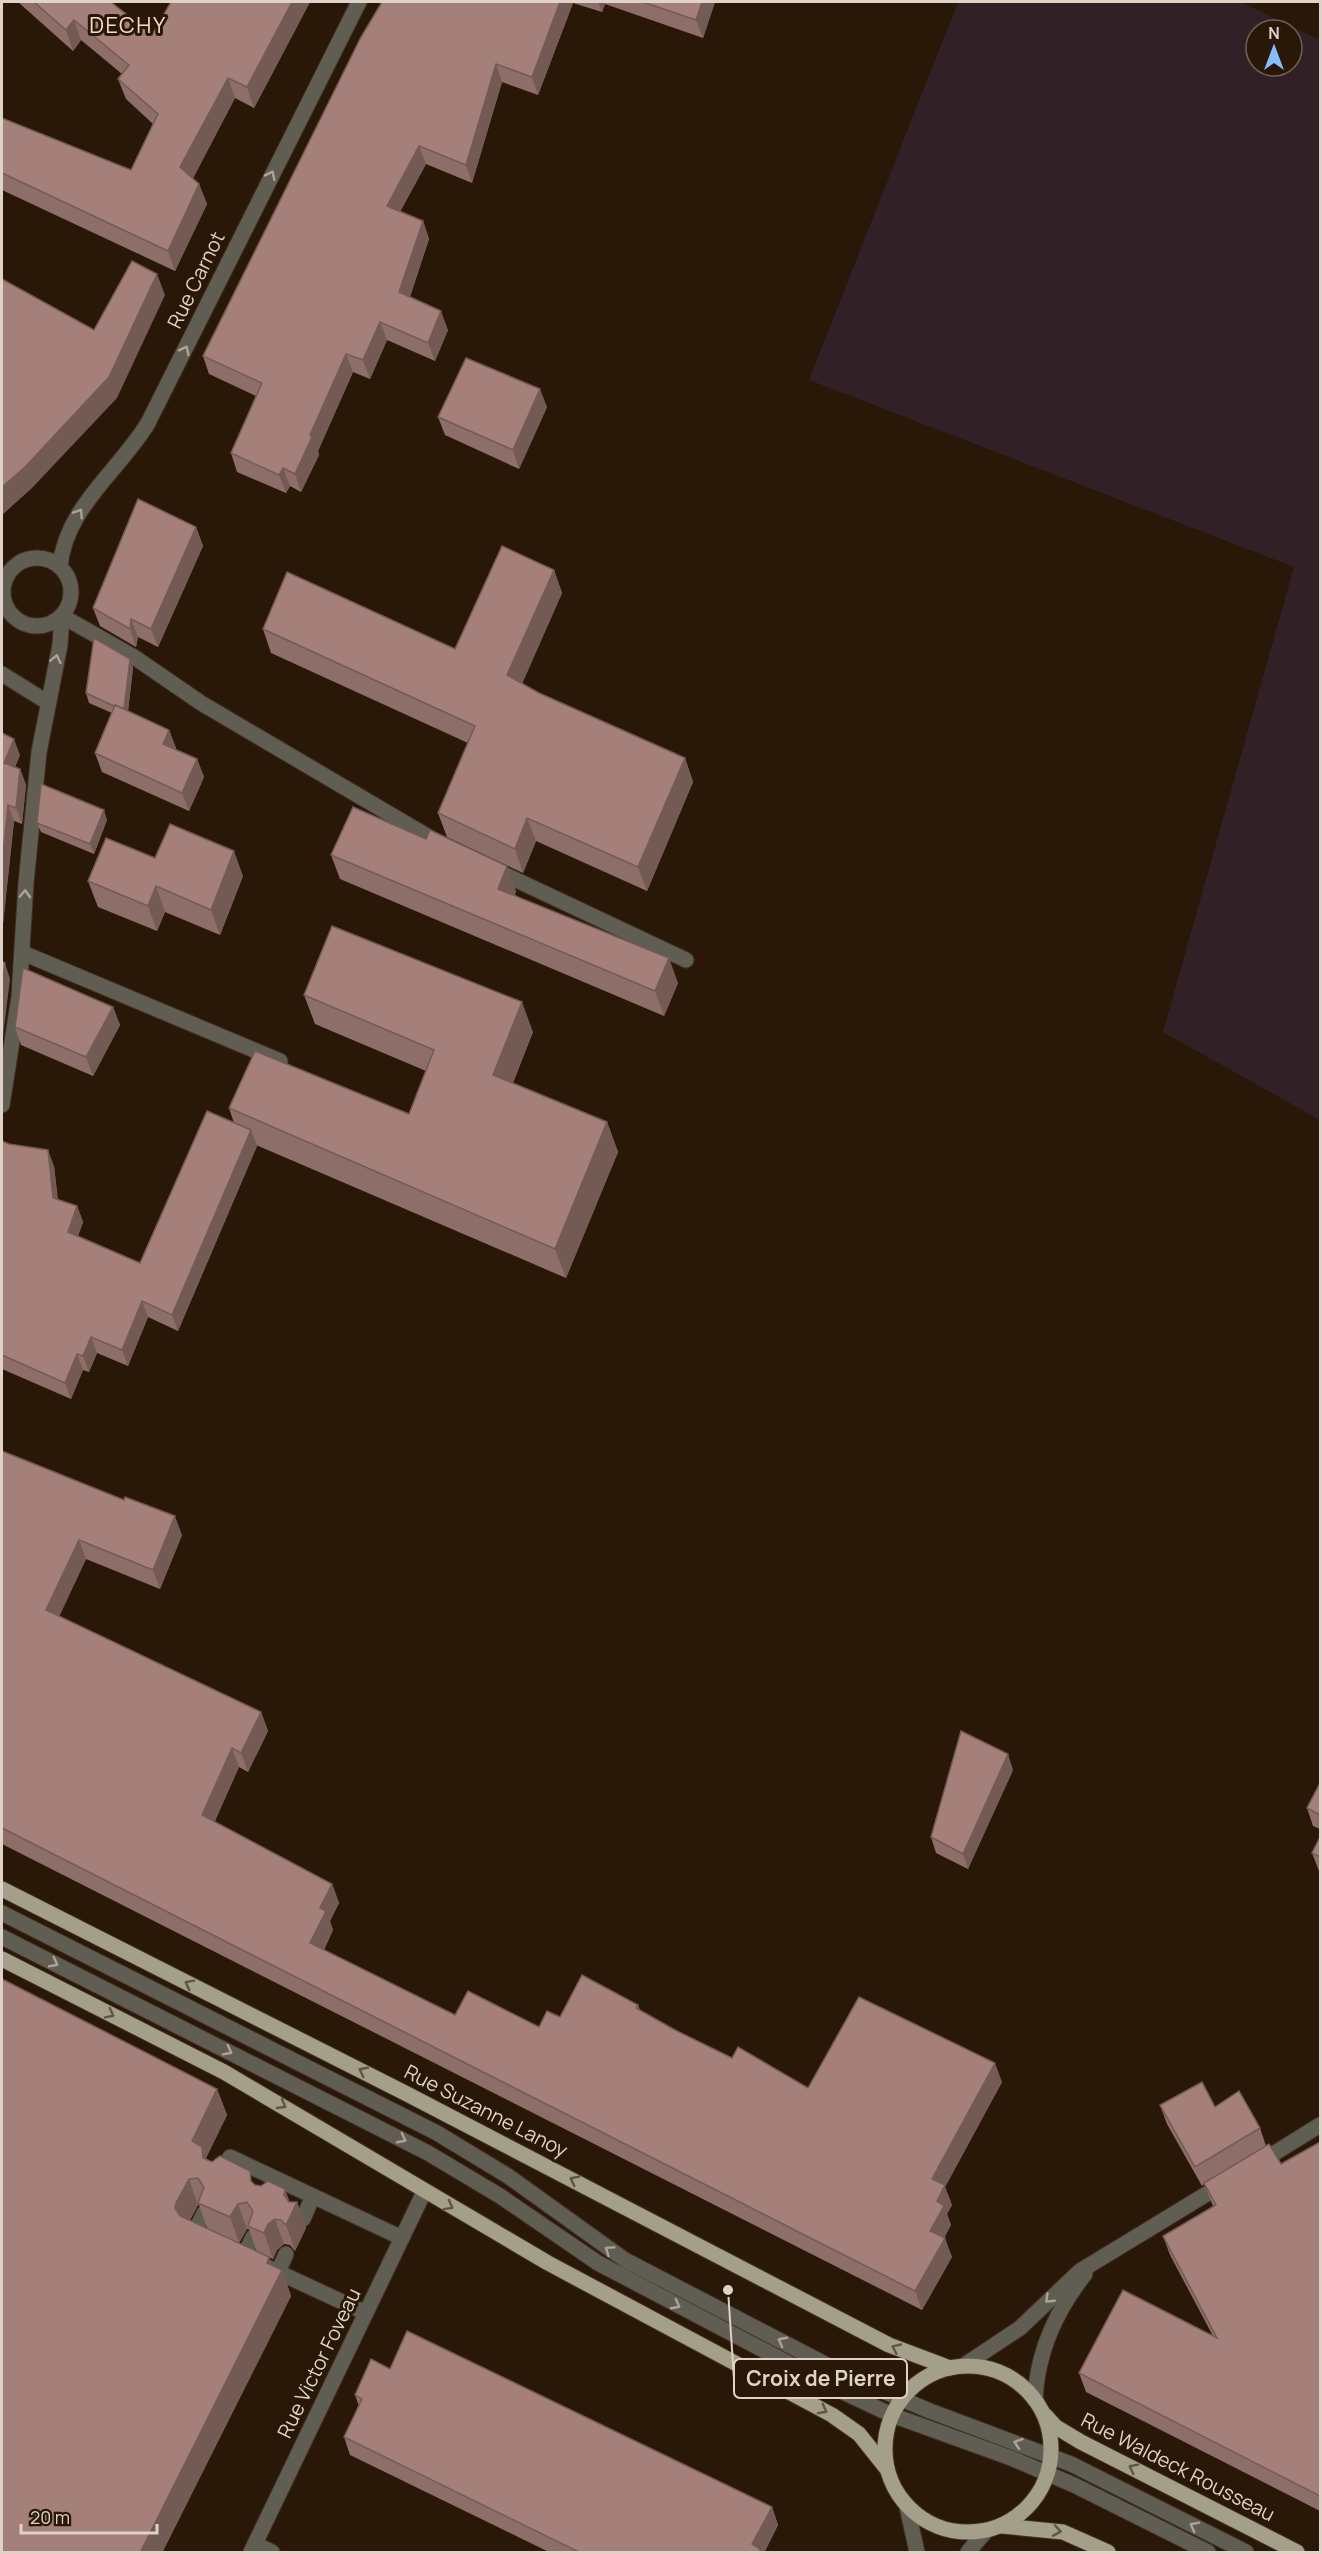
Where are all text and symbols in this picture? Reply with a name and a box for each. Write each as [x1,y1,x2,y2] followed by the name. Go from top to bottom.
[89,10,167,40] district label: DECHY
[1244,18,1304,78] north arrow
[1268,22,1280,44] text: N
[263,171,275,182] one-way arrow
[161,227,231,333] street label: Rue Carnot
[177,346,189,357] one-way arrow
[72,509,84,519] one-way arrow
[49,654,62,664] one-way arrow
[19,890,32,899] one-way arrow
[47,1956,58,1968] one-way arrow
[185,1979,196,1991] one-way arrow
[103,2007,114,2018] one-way arrow
[222,2043,233,2055] one-way arrow
[400,2058,573,2164] street label: Rue Suzanne Lanoy
[359,2067,370,2079] one-way arrow
[276,2098,286,2110] one-way arrow
[396,2132,406,2143] one-way arrow
[570,2176,580,2187] one-way arrow
[443,2199,453,2210] one-way arrow
[605,2246,616,2257] one-way arrow
[271,2283,367,2442] street label: Rue Victor Foveau
[1046,2291,1057,2302] one-way arrow
[670,2298,681,2309] one-way arrow
[777,2337,788,2348] one-way arrow
[891,2344,902,2356] one-way arrow
[734,2359,907,2398] callout: Croix de Pierre
[746,2364,896,2392] text: Croix de Pierre
[817,2403,827,2414] one-way arrow
[1077,2406,1280,2527] street label: Rue Waldeck Rousseau
[1013,2438,1024,2451] one-way arrow
[1129,2464,1139,2475] one-way arrow
[21,2497,158,2535] scale bar
[30,2505,70,2529] text: 20 m
[1190,2522,1201,2533] one-way arrow
[1052,2525,1062,2537] one-way arrow

